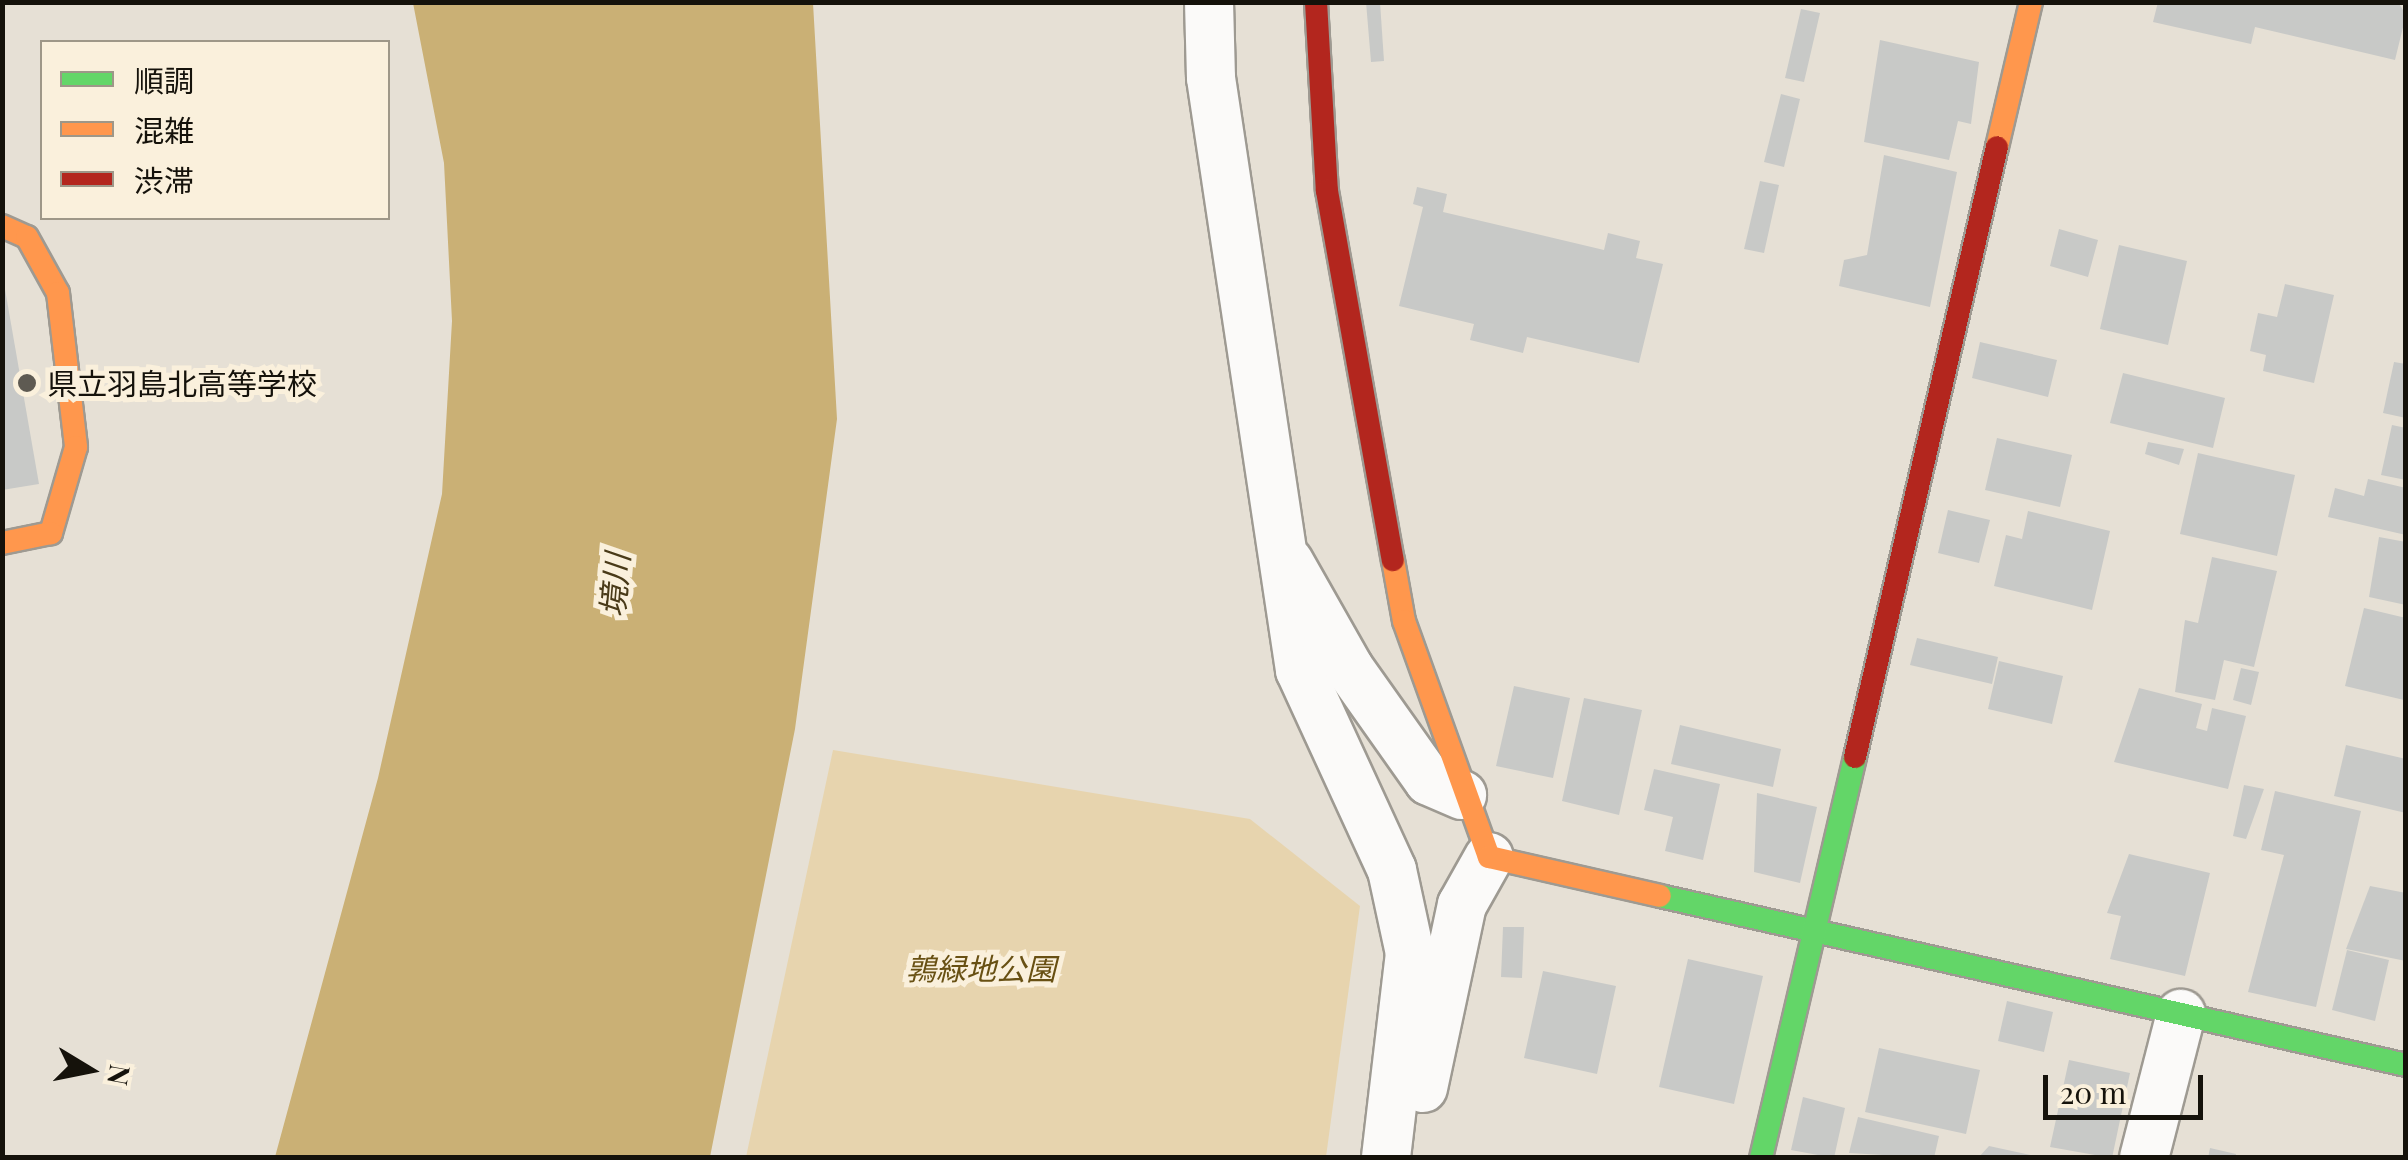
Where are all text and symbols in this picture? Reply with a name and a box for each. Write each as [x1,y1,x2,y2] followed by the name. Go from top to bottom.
[40,40,390,220] legend
[134,60,194,100] text: 順調
[134,110,194,150] text: 混雑
[134,160,194,200] text: 渋滞
[47,365,317,401] place label: 県立羽島北高等学校
[16,372,38,394] marker: 県立羽島北高等学校
[592,551,636,619] water label: 境川
[906,950,1056,986] park label: 鶉緑地公園
[40,1020,140,1120] north arrow
[2048,1055,2208,1117] scale bar
[100,1062,140,1088] text: N
[2060,1072,2126,1112] text: 20 m

